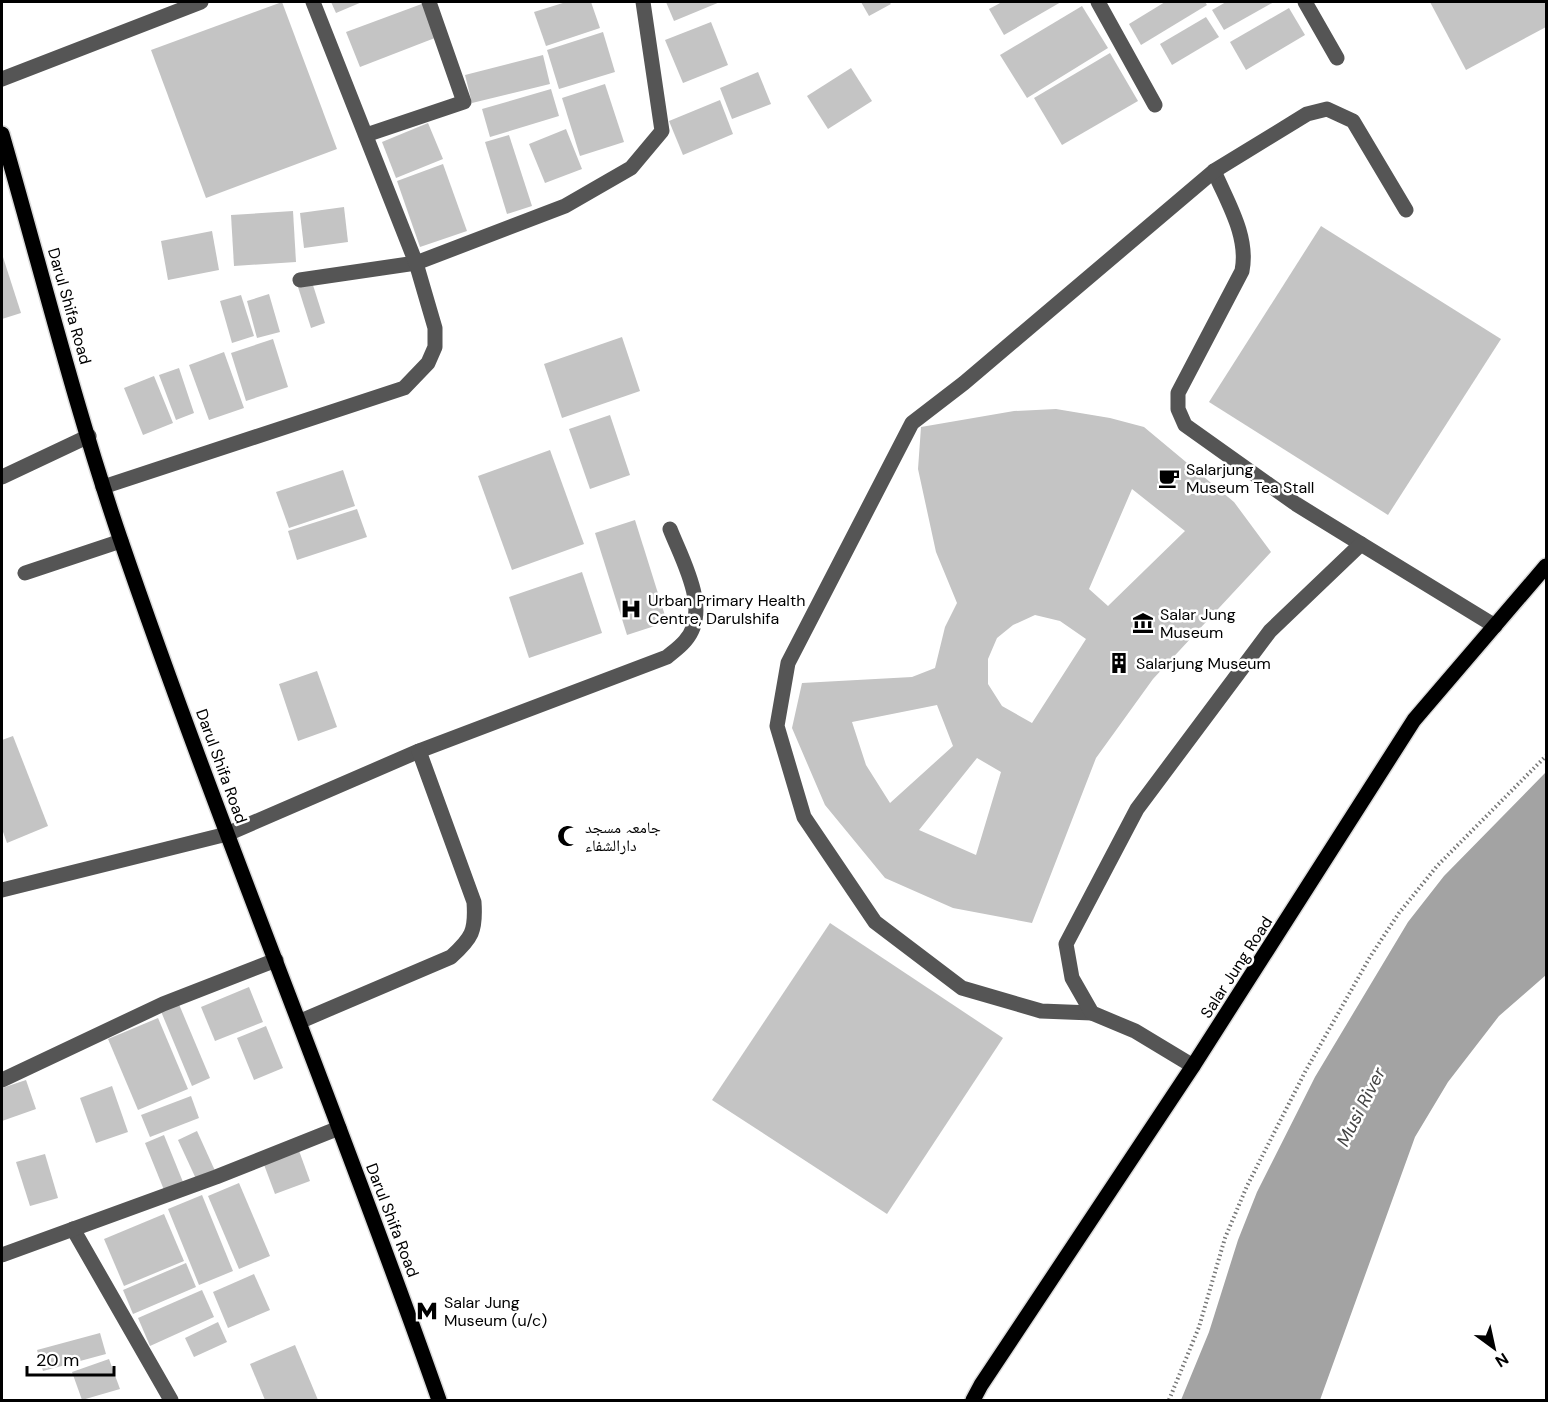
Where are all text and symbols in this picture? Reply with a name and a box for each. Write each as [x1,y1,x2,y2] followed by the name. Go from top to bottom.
[43,245,96,367] street label: Darul Shifa Road
[1186,459,1314,498] place label: Salarjung Museum Tea Stall
[1157,466,1181,490] cafe icon: Salarjung Museum Tea Stall
[648,590,805,629] place label: Urban Primary Health Centre, Darulshifa
[619,597,643,621] hospital icon: Urban Primary Health Centre, Darulshifa
[1160,604,1236,643] place label: Salar Jung Museum
[1131,611,1155,635] museum icon: Salar Jung Museum
[1107,651,1131,675] building icon: Salarjung Museum
[1136,653,1271,674] place label: Salarjung Museum
[191,706,252,826] street label: Darul Shifa Road
[585,817,661,856] place label: جامعہ مسجد دارالشفاء
[556,824,580,848] mosque icon: جامعہ مسجد دارالشفاء
[1196,912,1277,1022] street label: Salar Jung Road
[1331,1062,1392,1151] water label: Musi River
[361,1160,424,1280] street label: Darul Shifa Road
[444,1292,547,1331] place label: Salar Jung Museum (u/c)
[415,1299,439,1323] metro station icon: Salar Jung Museum (u/c)
[1464,1318,1524,1378] north arrow
[27,1339,114,1377] scale bar
[36,1348,79,1372] text: 20 m
[1491,1348,1513,1372] text: N

